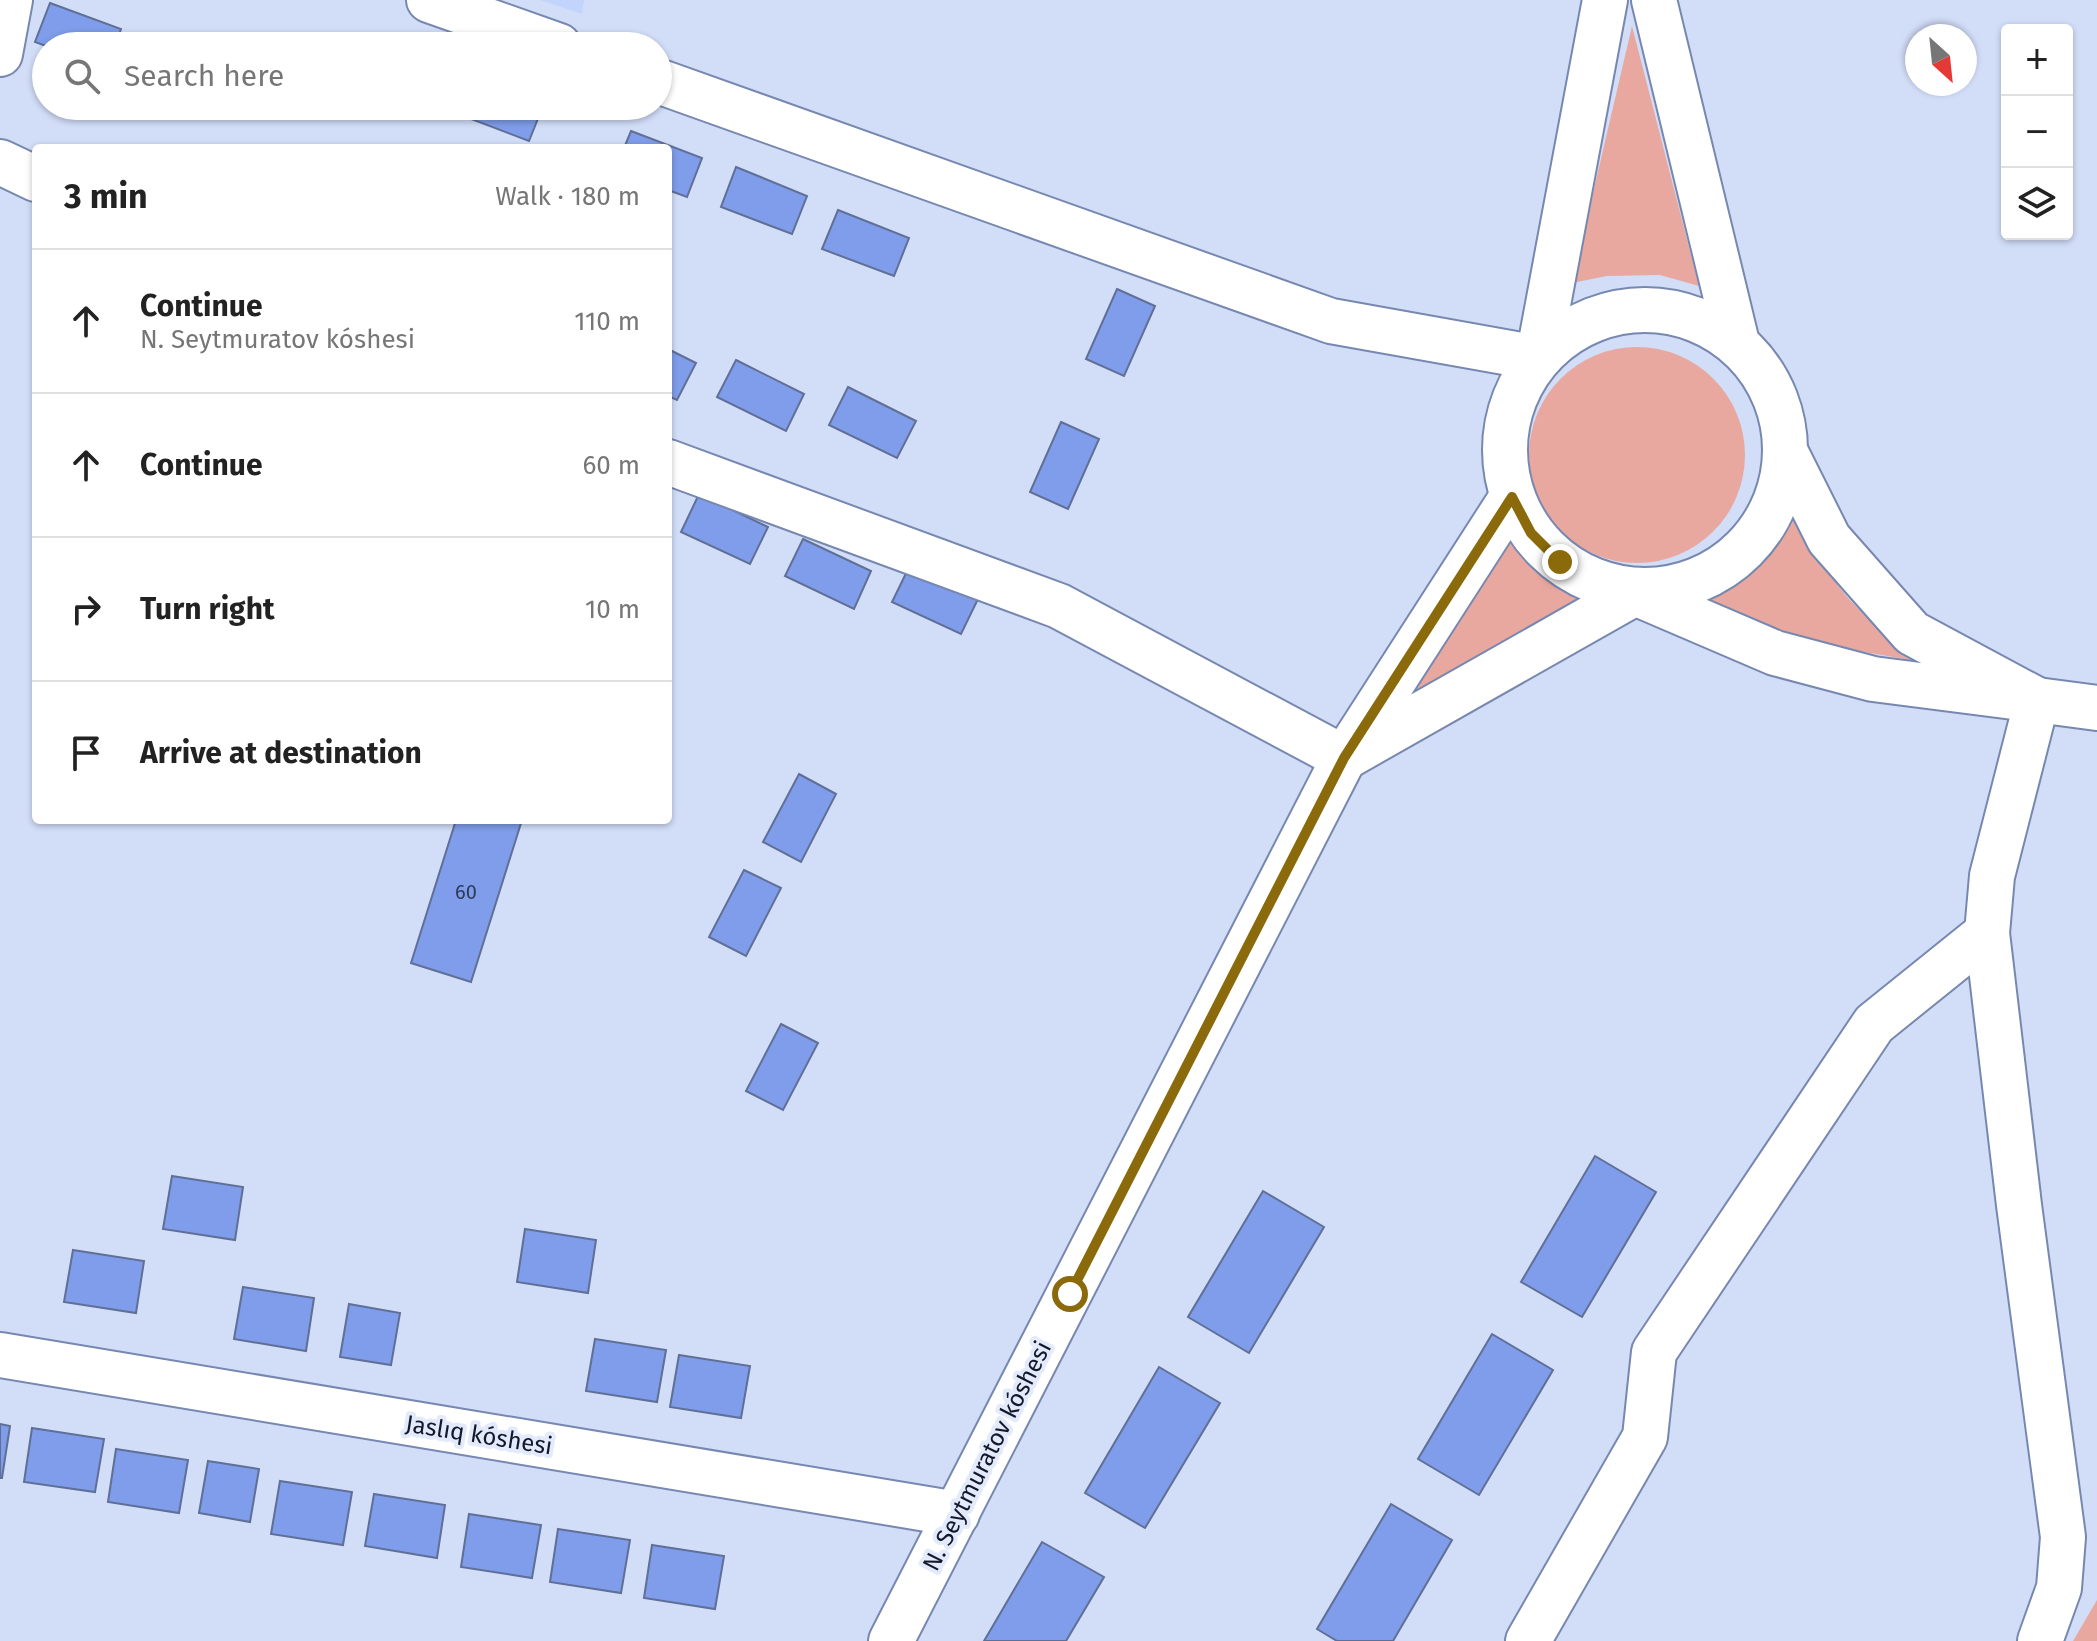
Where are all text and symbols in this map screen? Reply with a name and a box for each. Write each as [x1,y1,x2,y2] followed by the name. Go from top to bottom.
[1905,24,1977,96] north arrow
[2001,24,2073,240] map controls
[2001,24,2073,96] button: +
[32,32,672,120] search box
[60,54,104,98] icon: search
[124,58,284,94] text: Search here
[2001,96,2073,168] button: −
[2001,168,2073,240] button: layers
[64,176,148,217] text: 3 min
[495,181,640,212] text: Walk · 180 m
[140,288,263,324] text: Continue
[64,299,108,343] icon: ahead
[574,306,640,337] text: 110 m
[140,324,415,355] text: N. Seytmuratov kóshesi
[64,443,108,487] icon: ahead
[140,447,263,483] text: Continue
[582,450,640,481] text: 60 m
[1542,544,1578,580] route end
[64,587,108,631] icon: right
[140,591,275,627] text: Turn right
[585,594,640,625] text: 10 m
[64,731,108,775] icon: arrive
[140,735,422,771] text: Arrive at destination
[455,880,477,904] house number: 60
[1052,1276,1088,1312] route start
[917,1337,1057,1575] street label: N. Seytmuratov kóshesi
[404,1410,554,1460] street label: Jaslıq kóshesi

